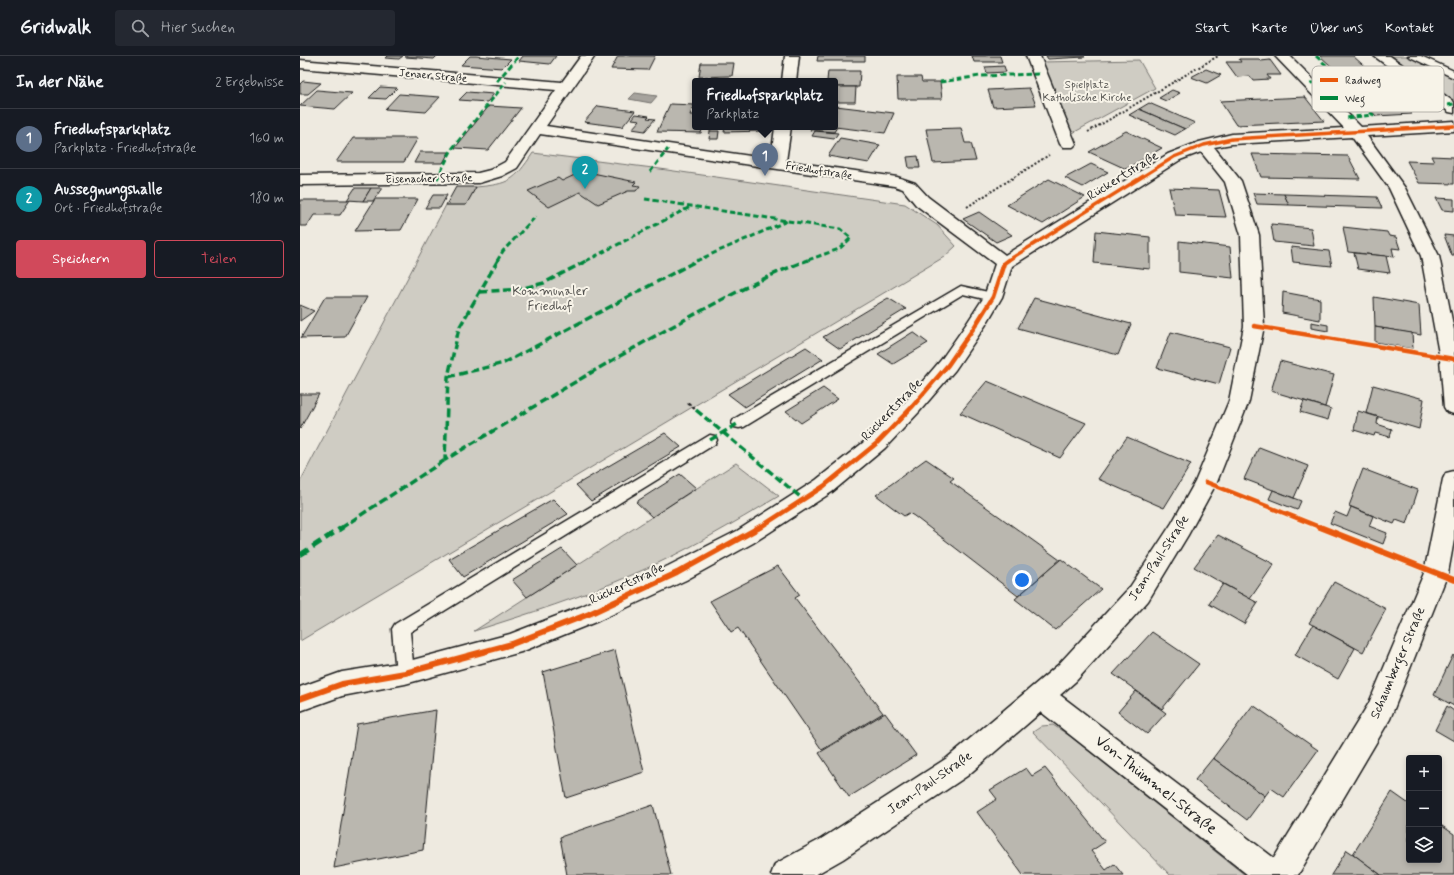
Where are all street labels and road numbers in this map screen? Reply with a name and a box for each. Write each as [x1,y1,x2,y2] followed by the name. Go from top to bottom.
[398,66,468,86] street label: Jenaer Straße
[1084,147,1162,205] street label: Rückertstraße
[785,159,854,183] street label: Friedhofstraße
[385,171,473,187] street label: Eisenacher Straße
[858,375,926,445] street label: Rückertstraße
[1125,512,1193,604] street label: Jean-Paul-Straße
[587,559,667,609] street label: Rückertstraße
[1367,604,1431,722] street label: Schaumberger Straße
[1091,731,1221,839] street label: Von-Thümmel-Straße
[884,748,976,818] street label: Jean-Paul-Straße

